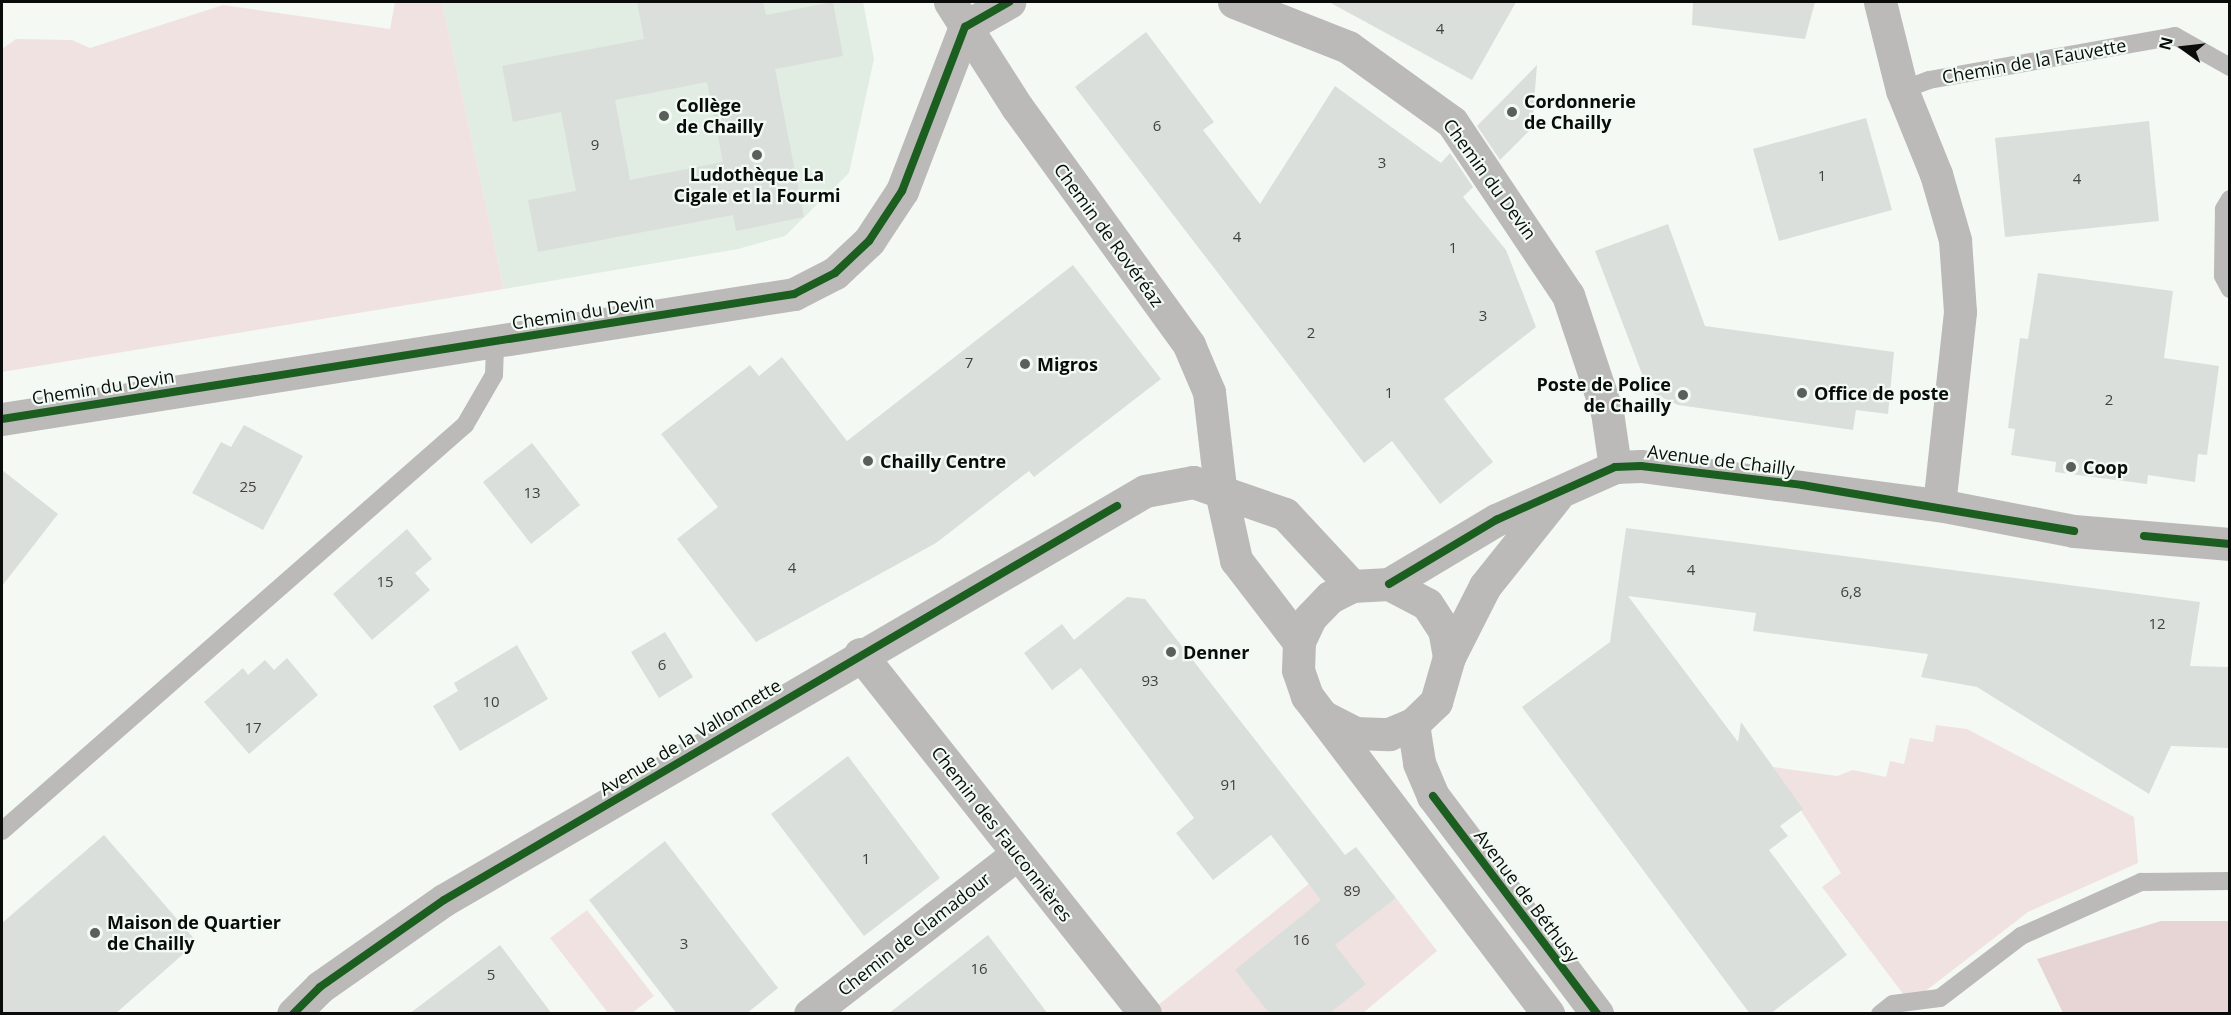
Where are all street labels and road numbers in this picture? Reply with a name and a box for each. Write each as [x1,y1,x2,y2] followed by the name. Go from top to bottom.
[1940,34,2128,88] street label: Chemin de la Fauvette
[1439,114,1541,244] street label: Chemin du Devin
[1050,159,1168,311] street label: Chemin de Rovéréaz
[510,290,656,334] street label: Chemin du Devin
[30,365,176,409] street label: Chemin du Devin
[1646,440,1796,480] street label: Avenue de Chailly
[595,674,785,800] street label: Avenue de la Vallonnette
[927,742,1077,926] street label: Chemin des Fauconnières
[1470,825,1584,967] street label: Avenue de Béthusy
[833,868,995,1000] street label: Chemin de Clamadour

